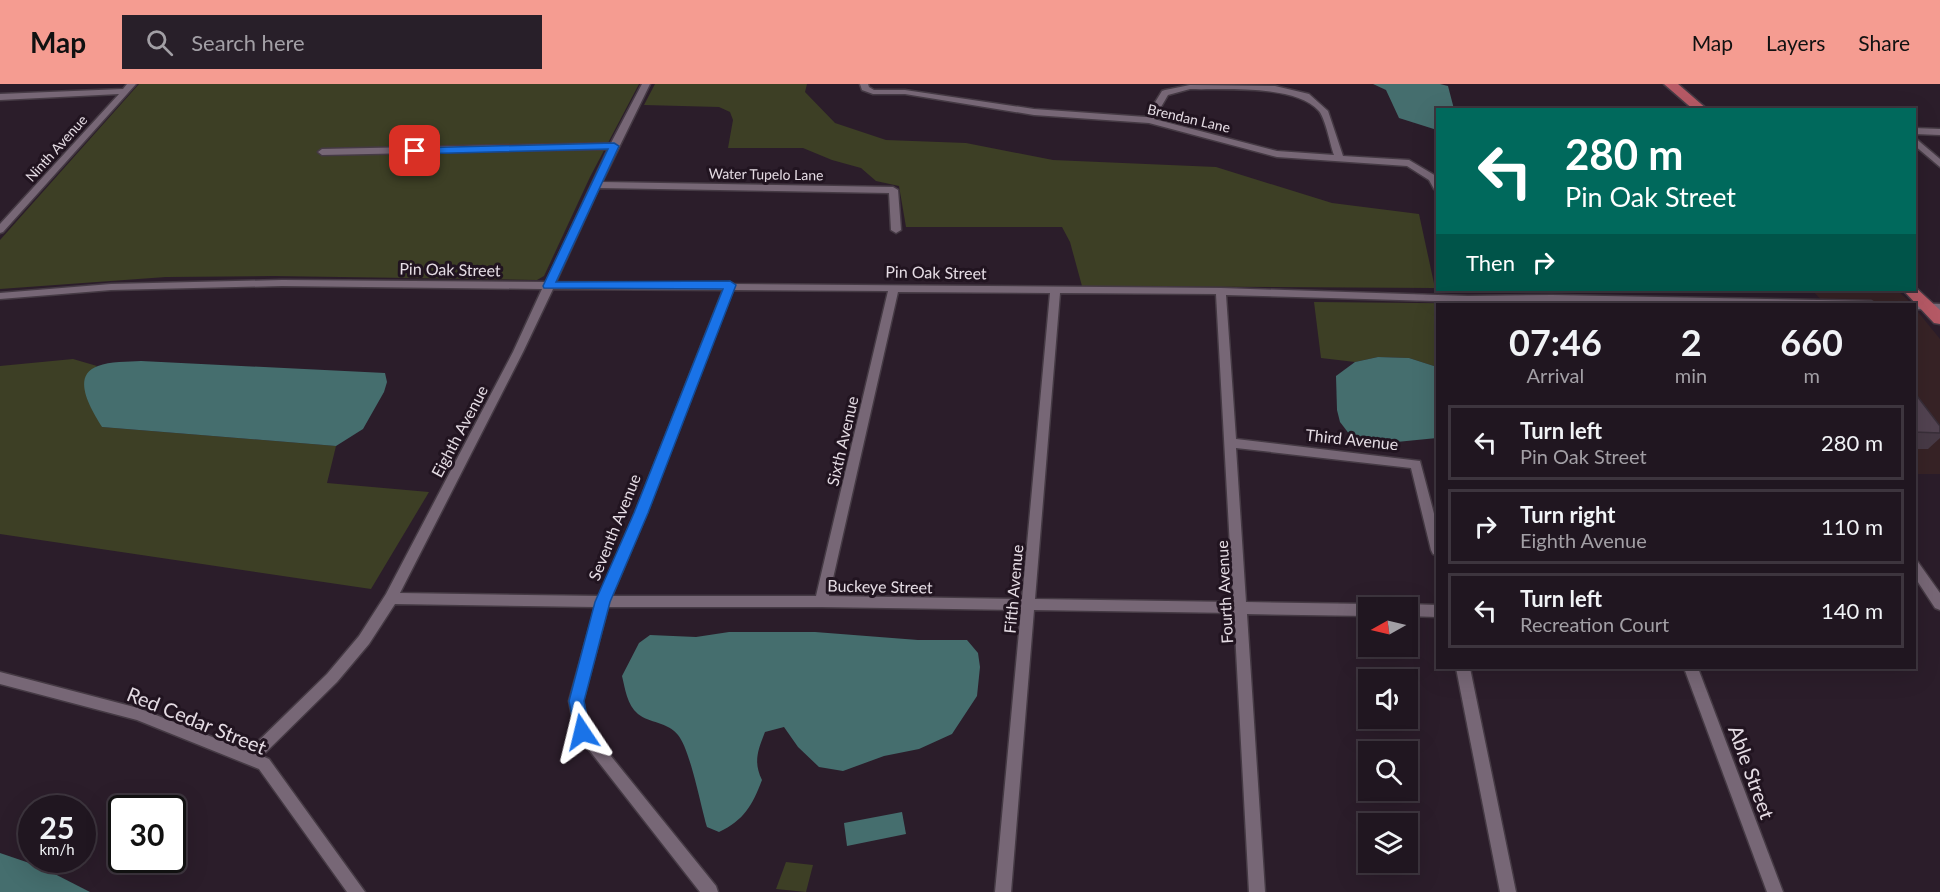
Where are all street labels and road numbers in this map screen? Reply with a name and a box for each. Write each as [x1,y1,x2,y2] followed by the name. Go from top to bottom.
[1146,100,1232,136] street label: Brendan Lane
[22,111,90,185] street label: Ninth Avenue
[708,164,824,184] street label: Water Tupelo Lane
[399,259,501,279] street label: Pin Oak Street
[885,262,987,282] street label: Pin Oak Street
[427,382,491,480] street label: Eighth Avenue
[822,394,862,488] street label: Sixth Avenue
[1305,425,1399,453] street label: Third Avenue
[584,471,644,583] street label: Seventh Avenue
[1212,540,1236,644] street label: Fourth Avenue
[1000,544,1026,634] street label: Fifth Avenue
[827,576,933,596] street label: Buckeye Street
[124,681,270,759] street label: Red Cedar Street
[1724,722,1780,822] street label: Able Street

